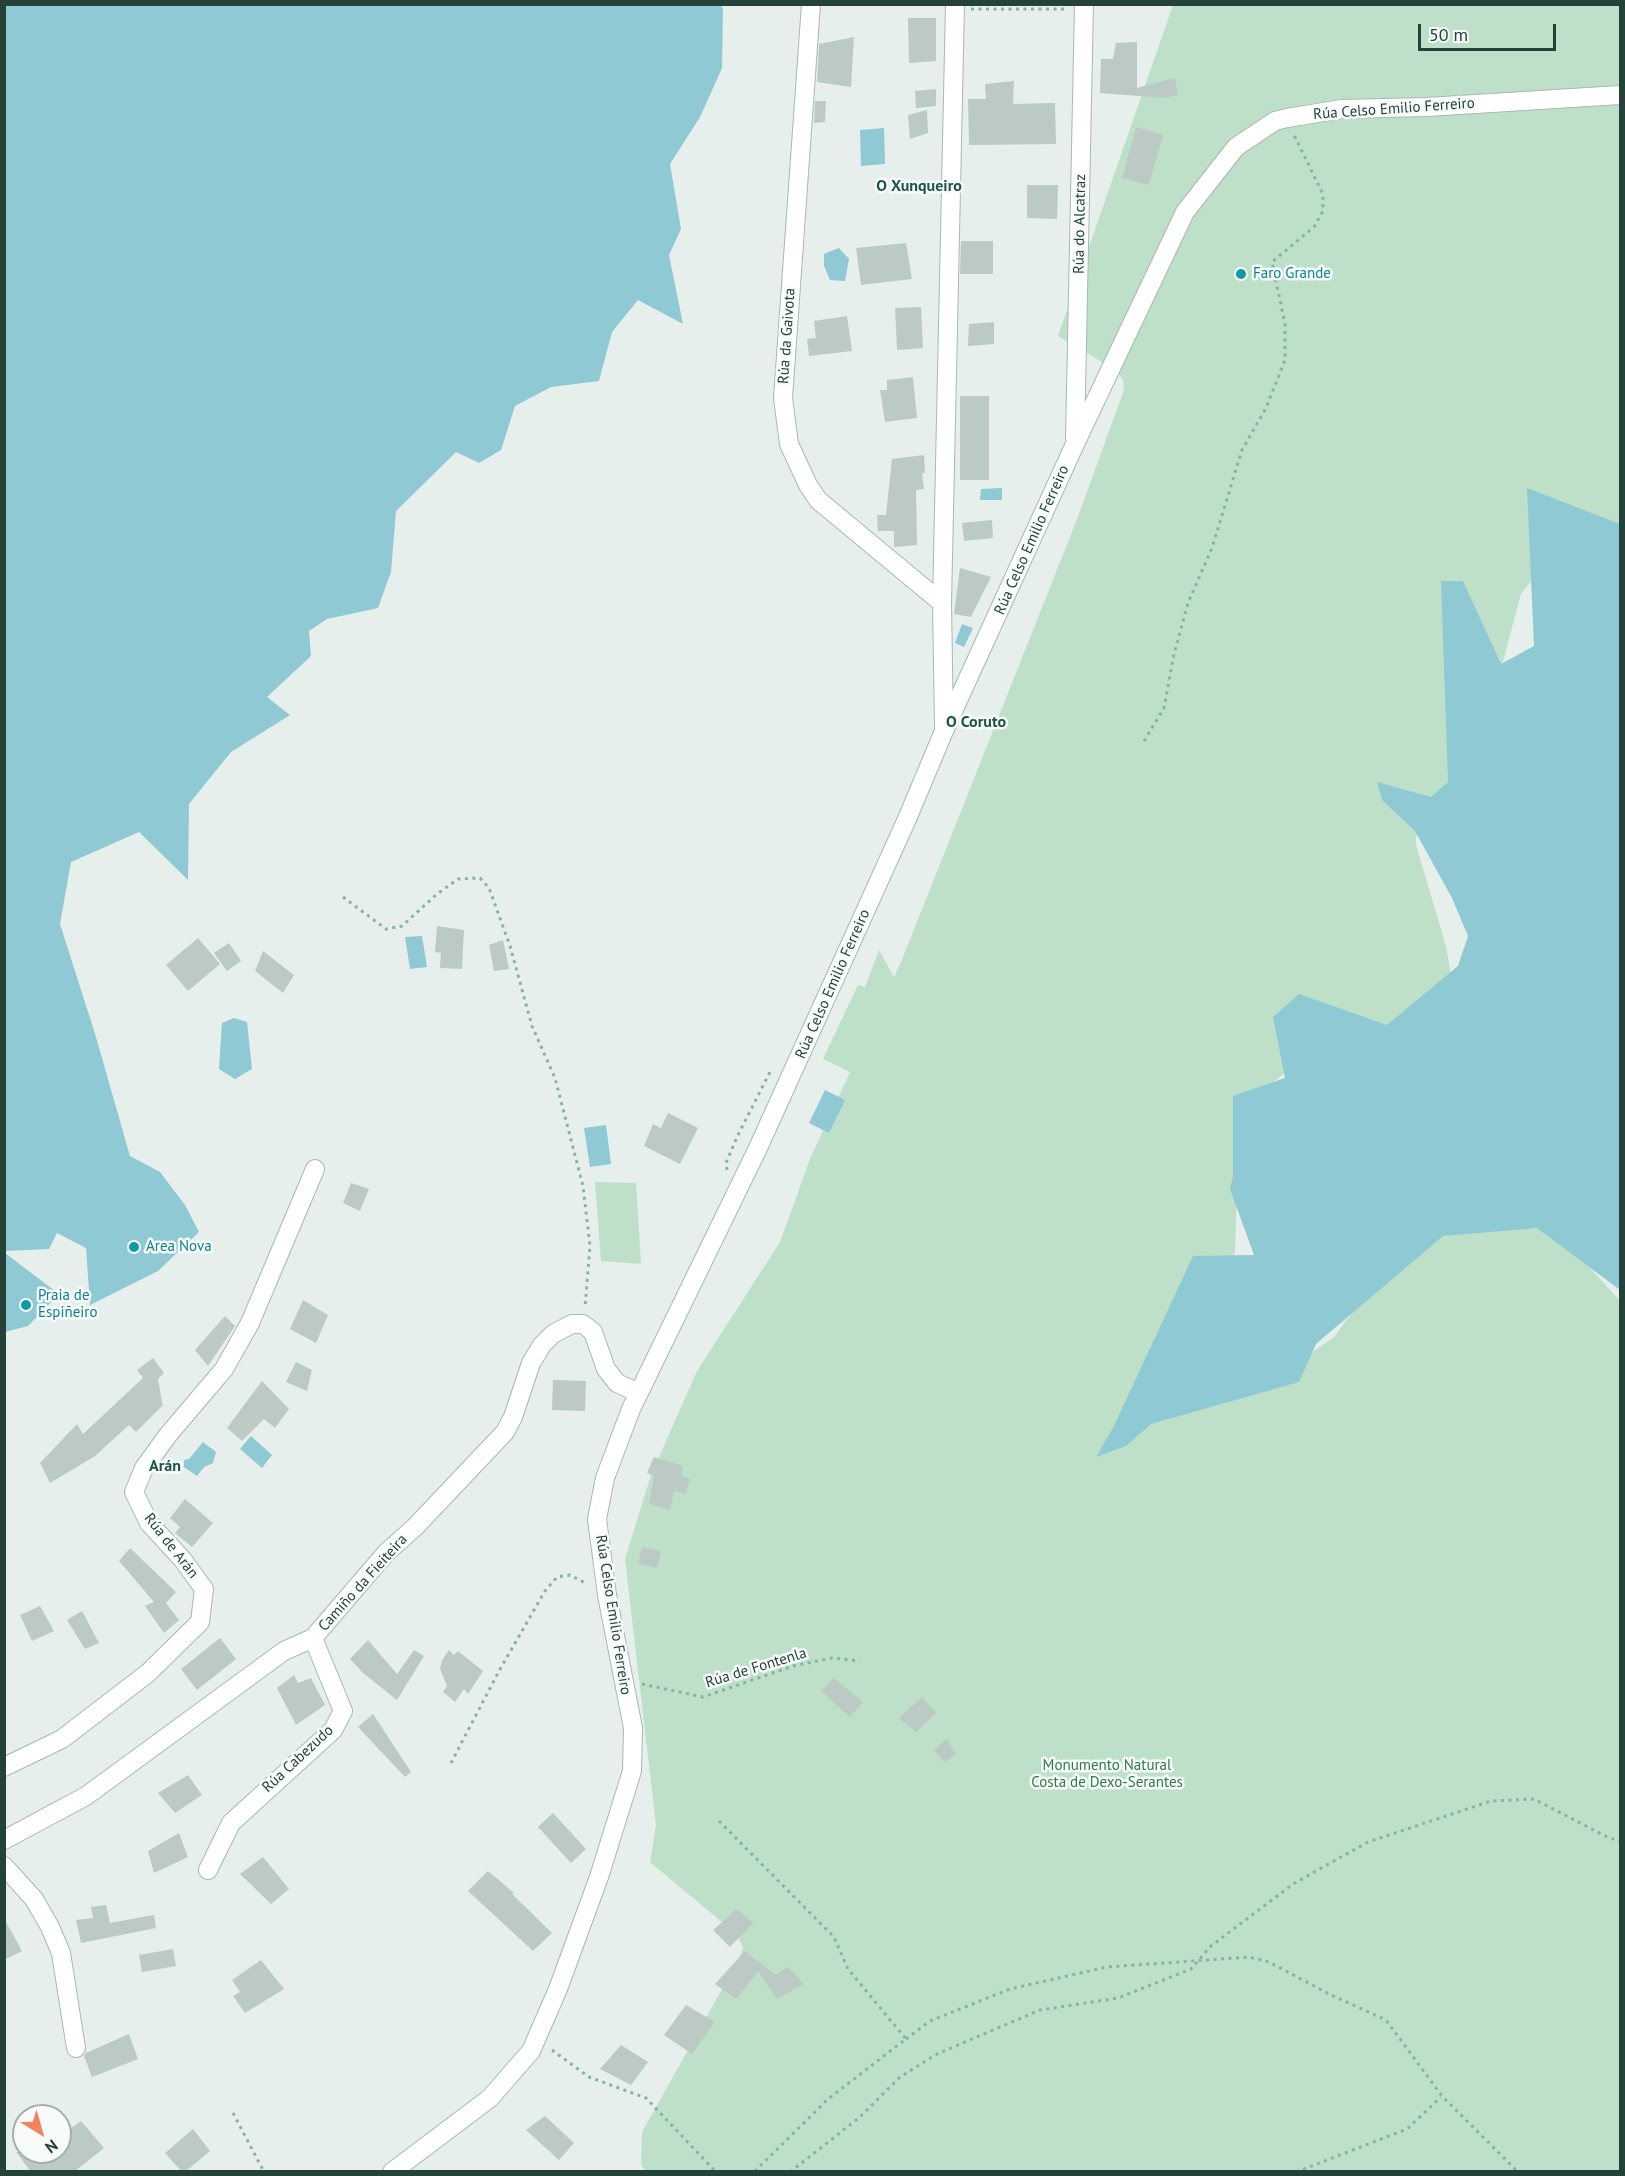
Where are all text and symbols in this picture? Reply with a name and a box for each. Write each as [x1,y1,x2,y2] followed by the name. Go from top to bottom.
[1421,12,1559,50] scale bar
[1429,23,1468,46] text: 50 m
[1313,94,1475,124] street label: Rúa Celso Emilio Ferreiro
[1070,174,1090,274] street label: Rúa do Alcatraz
[876,176,962,196] district label: O Xunqueiro
[1253,265,1331,283] place label: Faro Grande
[1234,267,1248,281] marker: Faro Grande
[775,287,799,385] street label: Rúa da Gaivota
[991,462,1073,618] street label: Rúa Celso Emilio Ferreiro
[946,712,1006,732] district label: O Coruto
[792,906,874,1062] street label: Rúa Celso Emilio Ferreiro
[146,1238,212,1256] place label: Area Nova
[127,1240,141,1254] marker: Area Nova
[38,1287,97,1322] place label: Praia de Espiñeiro
[19,1298,33,1312] marker: Praia de Espiñeiro
[149,1456,181,1476] district label: Arán
[140,1510,202,1582] street label: Rúa de Arán
[315,1531,411,1635] street label: Camiño da Fieiteira
[591,1534,635,1696] street label: Rúa Celso Emilio Ferreiro
[703,1644,809,1692] street label: Rúa de Fontenla
[259,1722,337,1796] street label: Rúa Cabezudo
[1031,1757,1183,1792] park label: Monumento Natural Costa de Dexo-Serantes
[12,2104,72,2164] north arrow
[41,2136,62,2158] text: N

